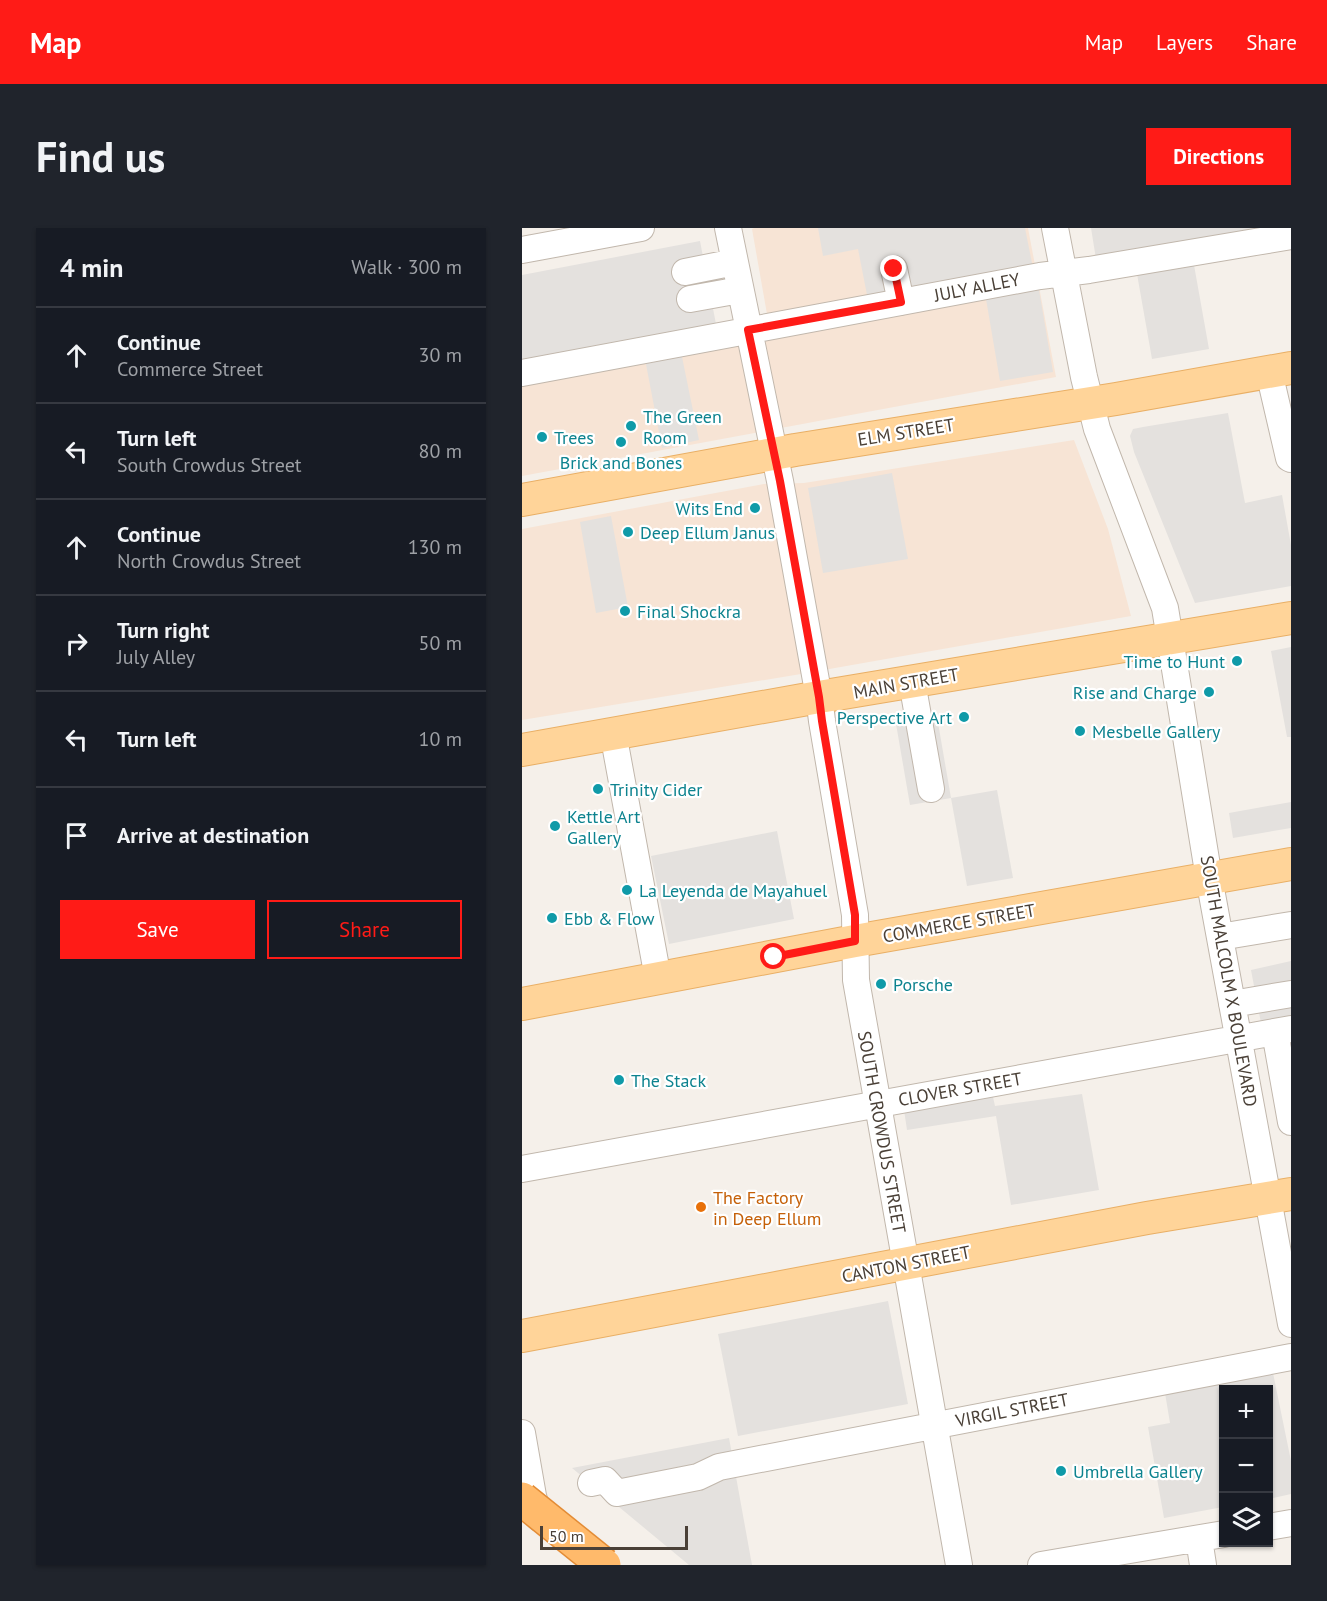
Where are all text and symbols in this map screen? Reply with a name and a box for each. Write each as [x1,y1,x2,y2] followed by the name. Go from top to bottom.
[30,24,81,61] text: Map
[1085,29,1123,56] text: Map
[1156,29,1213,56] text: Layers
[1246,29,1297,56] text: Share
[1146,128,1291,185] button: Directions
[36,129,165,184] text: Find us
[60,251,123,284] text: 4 min
[351,254,462,280] text: Walk · 300 m
[880,255,906,281] route end
[931,267,1022,307] street label: JULY ALLEY
[117,328,201,356] text: Continue
[60,339,93,372] icon: ahead
[419,342,462,368] text: 30 m
[117,356,263,382] text: Commerce Street
[643,405,722,449] place label: The Green Room
[856,413,956,451] street label: ELM STREET
[624,419,638,433] marker: The Green Room
[117,424,197,452] text: Turn left
[554,426,594,449] place label: Trees
[535,430,549,444] marker: Trees
[60,435,93,468] icon: left
[614,435,628,449] marker: Brick and Bones
[419,438,462,464] text: 80 m
[560,451,682,474] place label: Brick and Bones
[117,452,302,478] text: South Crowdus Street
[676,497,743,520] place label: Wits End
[748,501,762,515] marker: Wits End
[117,520,201,548] text: Continue
[640,521,775,544] place label: Deep Ellum Janus
[621,525,635,539] marker: Deep Ellum Janus
[60,531,93,564] icon: ahead
[408,534,462,560] text: 130 m
[117,548,301,574] text: North Crowdus Street
[637,600,741,623] place label: Final Shockra
[618,604,632,618] marker: Final Shockra
[117,616,209,644] text: Turn right
[60,627,93,660] icon: right
[419,630,462,656] text: 50 m
[117,644,195,670] text: July Alley
[1124,650,1225,673] place label: Time to Hunt
[1230,654,1244,668] marker: Time to Hunt
[852,662,960,704] street label: MAIN STREET
[1073,681,1197,704] place label: Rise and Charge
[1202,685,1216,699] marker: Rise and Charge
[837,706,952,729] place label: Perspective Art
[957,710,971,724] marker: Perspective Art
[1092,720,1221,743] place label: Mesbelle Gallery
[60,723,93,756] icon: left
[1073,724,1087,738] marker: Mesbelle Gallery
[117,725,197,753] text: Turn left
[419,726,462,752] text: 10 m
[610,778,702,801] place label: Trinity Cider
[591,782,605,796] marker: Trinity Cider
[567,805,640,849] place label: Kettle Art Gallery
[60,819,93,852] icon: arrive
[548,819,562,833] marker: Kettle Art Gallery
[117,821,309,849] text: Arrive at destination
[1196,854,1262,1108] street label: SOUTH MALCOLM X BOULEVARD
[639,879,828,902] place label: La Leyenda de Mayahuel
[620,883,634,897] marker: La Leyenda de Mayahuel
[881,898,1037,948] street label: COMMERCE STREET
[60,900,255,959] button: Save
[267,900,462,959] button: Share
[564,907,655,930] place label: Ebb & Flow
[545,911,559,925] marker: Ebb & Flow
[760,943,786,969] route start
[893,973,953,996] place label: Porsche
[874,977,888,991] marker: Porsche
[853,1029,911,1235] street label: SOUTH CROWDUS STREET
[896,1067,1024,1111] street label: CLOVER STREET
[631,1069,706,1092] place label: The Stack
[612,1073,626,1087] marker: The Stack
[713,1186,821,1230] place label: The Factory in Deep Ellum
[694,1200,708,1214] marker: The Factory in Deep Ellum
[840,1240,972,1288] street label: CANTON STREET
[1219,1385,1273,1547] map controls
[1219,1385,1273,1439] button: +
[953,1388,1070,1432] street label: VIRGIL STREET
[1219,1439,1273,1493] button: −
[1073,1460,1203,1483] place label: Umbrella Gallery
[1054,1464,1068,1478] marker: Umbrella Gallery
[1219,1493,1273,1547] button: layers
[540,1523,688,1550] scale bar
[549,1526,584,1546] text: 50 m

